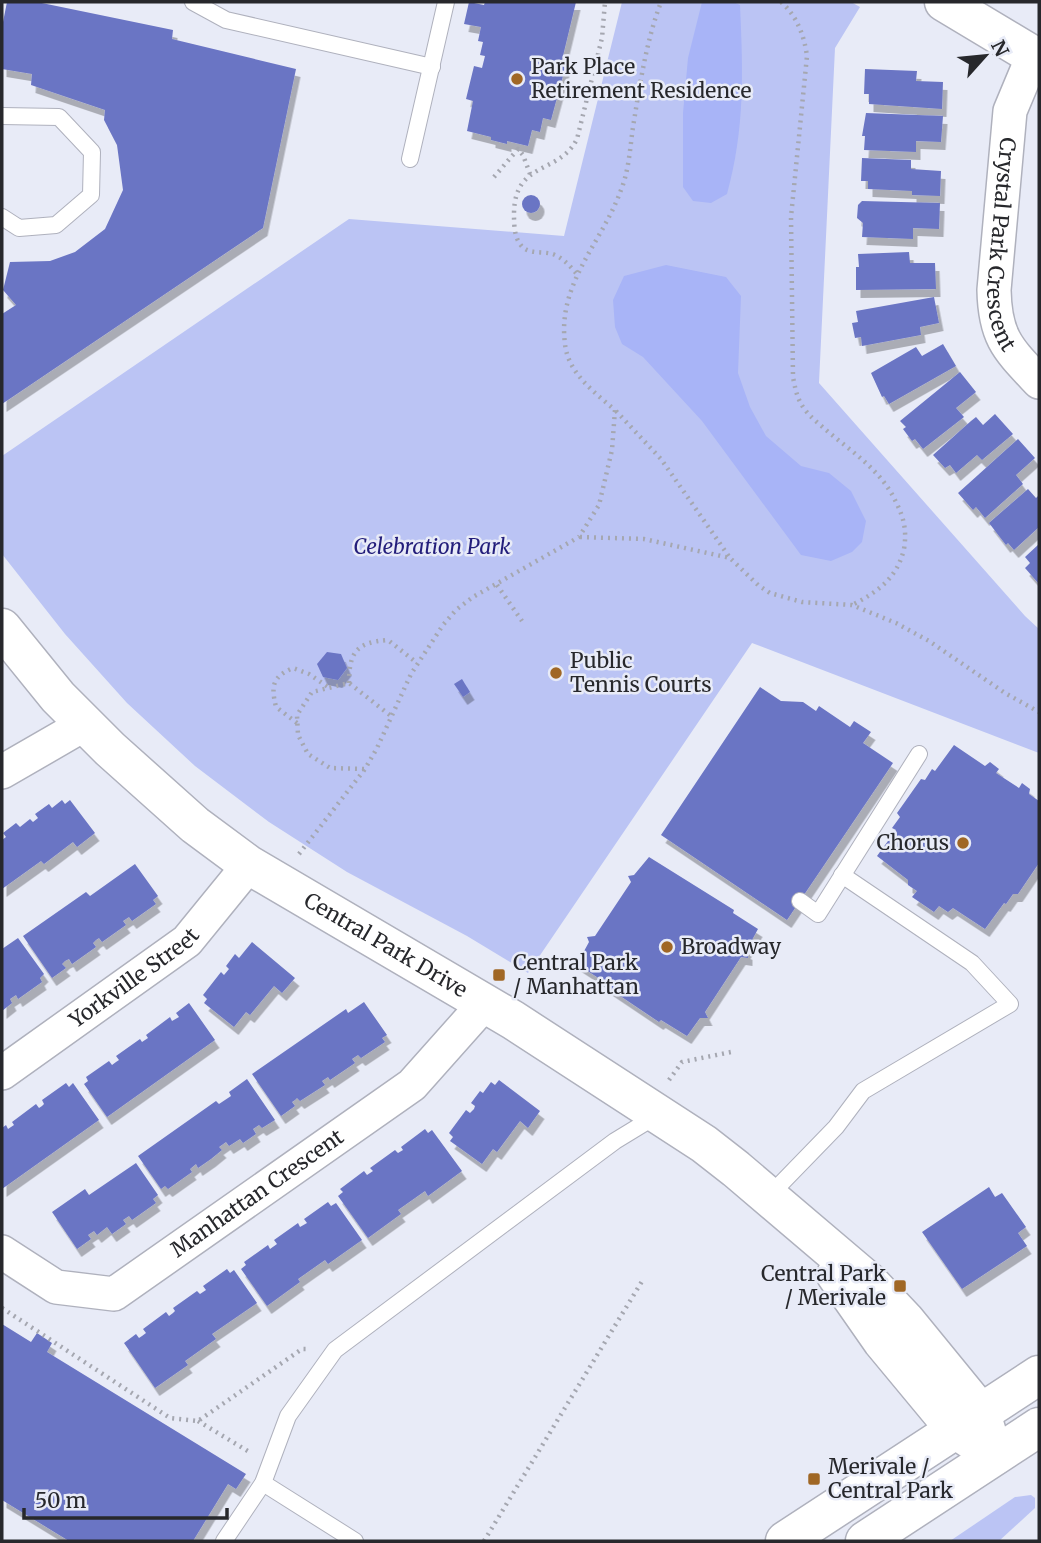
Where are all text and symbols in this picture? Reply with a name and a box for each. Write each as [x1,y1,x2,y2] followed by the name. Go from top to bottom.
[950,21,1020,91] north arrow
[986,36,1014,60] text: N
[531,53,752,104] place label: Park Place Retirement Residence
[509,71,525,87] marker: Park Place Retirement Residence
[981,136,1022,356] street label: Crystal Park Crescent
[353,533,511,560] park label: Celebration Park
[570,647,712,698] place label: Public Tennis Courts
[548,665,564,681] marker: Public Tennis Courts
[876,829,949,856] place label: Chorus
[955,835,971,851] marker: Chorus
[299,886,472,1003] street label: Central Park Drive
[63,922,205,1034] street label: Yorkville Street
[681,933,782,960] place label: Broadway
[659,939,675,955] marker: Broadway
[513,949,639,1000] place label: Central Park / Manhattan
[491,967,507,983] marker: Central Park / Manhattan
[166,1123,349,1263] street label: Manhattan Crescent
[761,1260,887,1311] place label: Central Park / Merivale
[892,1278,908,1294] marker: Central Park / Merivale
[828,1453,954,1504] place label: Merivale / Central Park
[806,1471,822,1487] marker: Merivale / Central Park
[24,1476,228,1520] scale bar
[35,1487,86,1514] text: 50 m

